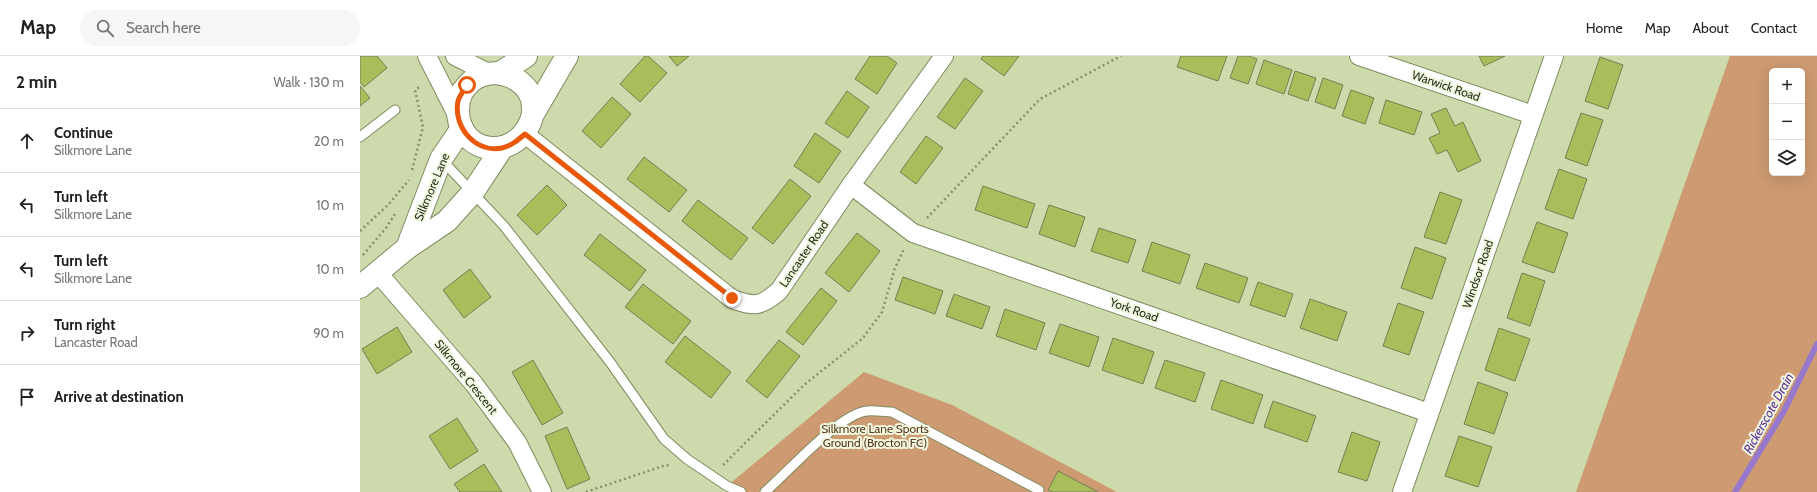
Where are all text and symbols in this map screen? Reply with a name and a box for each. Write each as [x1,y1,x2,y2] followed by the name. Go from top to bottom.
[80,10,360,46] search box
[20,16,56,39] text: Map
[94,17,116,39] icon: search
[126,19,201,37] text: Search here
[1586,19,1623,37] text: Home
[1645,19,1670,37] text: Map
[1692,19,1729,37] text: About
[1751,19,1797,37] text: Contact
[1410,67,1482,104] street label: Warwick Road
[1769,68,1805,176] map controls
[1769,68,1805,104] button: +
[16,72,57,92] text: 2 min
[273,74,344,90] text: Walk · 130 m
[458,76,476,94] route start
[1769,104,1805,140] button: −
[54,124,113,142] text: Continue
[16,130,38,152] icon: ahead
[314,133,344,149] text: 20 m
[1769,140,1805,176] button: layers
[54,142,132,158] text: Silkmore Lane
[411,151,452,223] street label: Silkmore Lane
[54,188,108,206] text: Turn left
[16,194,38,216] icon: left
[316,197,344,213] text: 10 m
[54,206,132,222] text: Silkmore Lane
[776,217,831,290] street label: Lancaster Road
[1459,238,1496,310] street label: Windsor Road
[54,252,108,270] text: Turn left
[16,258,38,280] icon: left
[316,261,344,277] text: 10 m
[54,270,132,286] text: Silkmore Lane
[723,289,741,307] route end
[1107,294,1160,325] street label: York Road
[54,316,115,334] text: Turn right
[16,322,38,344] icon: right
[313,325,344,341] text: 90 m
[54,334,138,350] text: Lancaster Road
[432,336,501,417] street label: Silkmore Crescent
[1739,370,1797,456] water label: Rickerscote Drain
[16,386,38,408] icon: arrive
[54,388,184,406] text: Arrive at destination
[821,421,929,450] park label: Silkmore Lane Sports Ground (Brocton FC)

